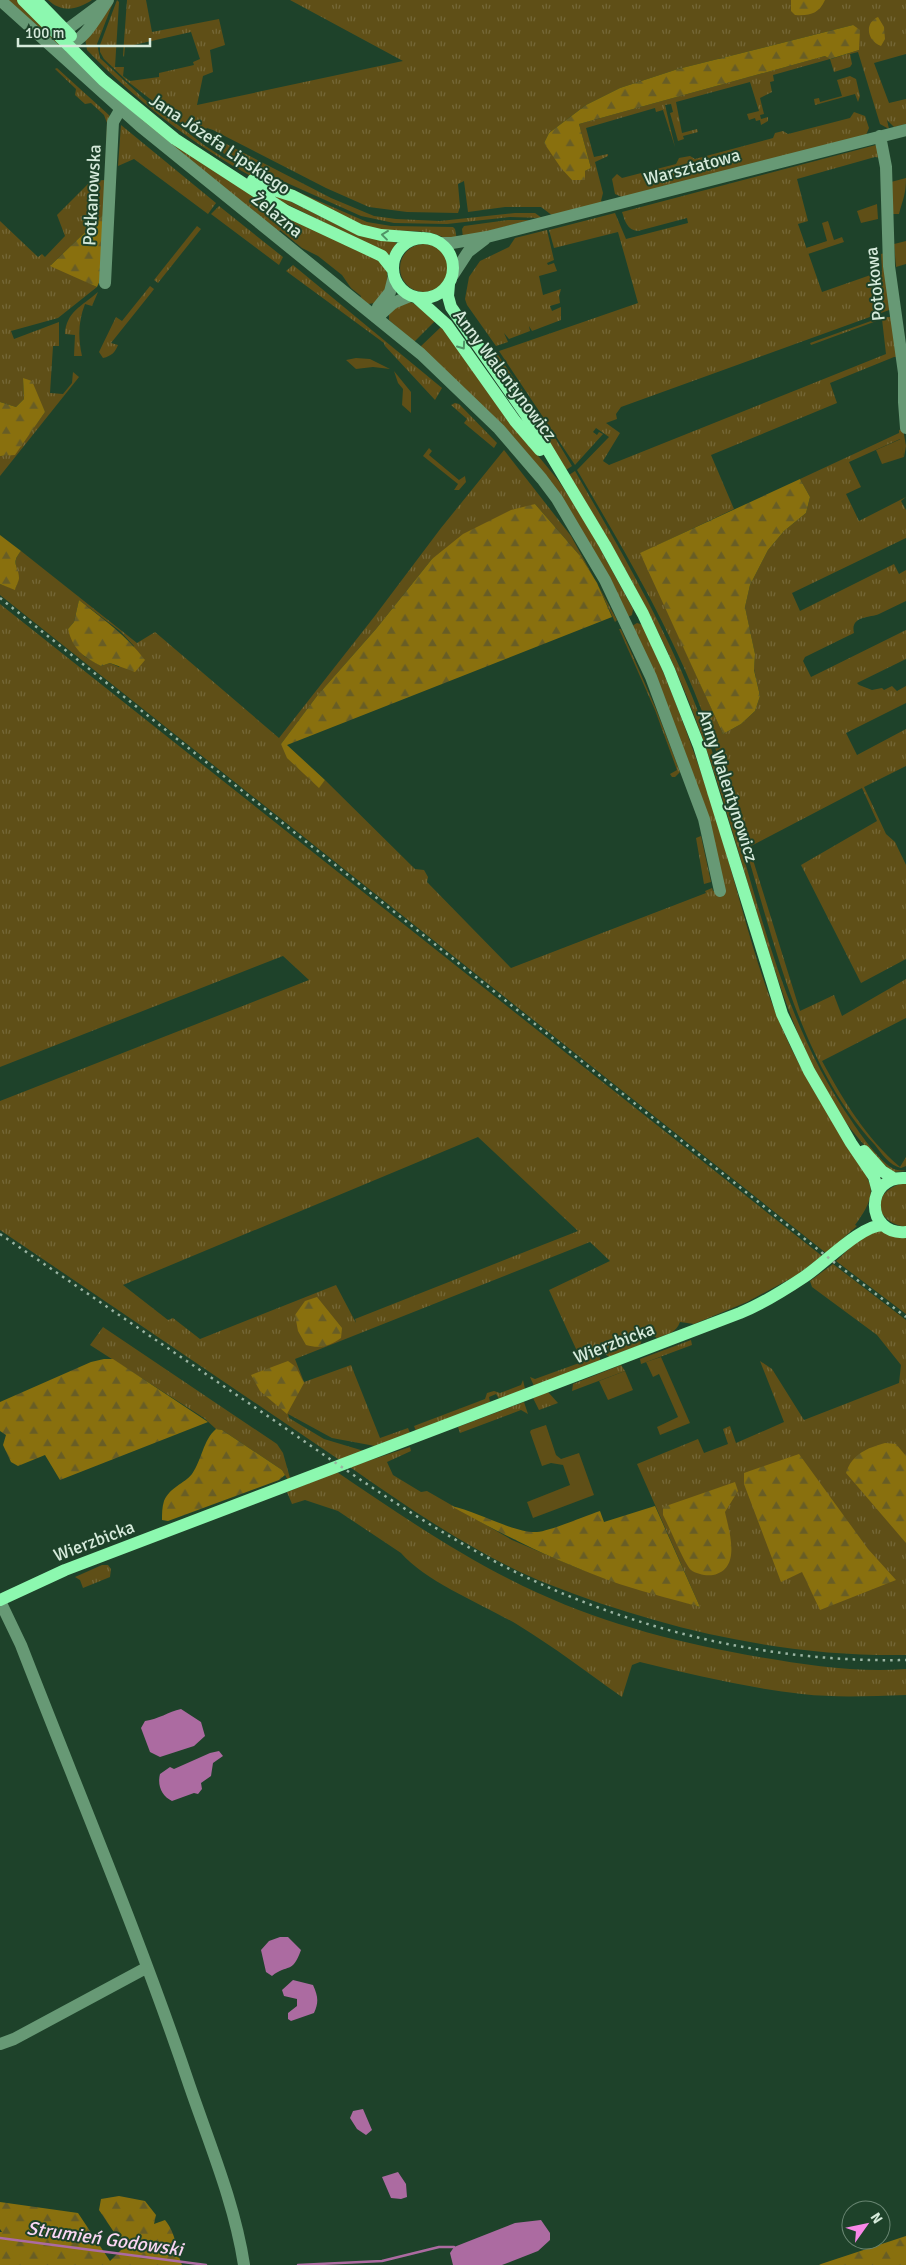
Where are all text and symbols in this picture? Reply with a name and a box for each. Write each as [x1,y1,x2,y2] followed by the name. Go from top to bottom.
[18,15,150,47] scale bar
[25,24,65,42] text: 100 m
[145,89,295,199] street label: Jana Józefa Lipskiego
[78,144,106,246] street label: Potkanowska
[641,144,743,190] street label: Warsztatowa
[247,188,307,242] street label: Żelazna
[381,230,389,241] one-way arrow
[860,246,890,322] street label: Potokowa
[448,305,562,445] street label: Anny Walentynowicz
[456,340,465,350] one-way arrow
[693,707,763,865] street label: Anny Walentynowicz
[570,1317,658,1369] street label: Wierzbicka
[50,1515,138,1567] street label: Wierzbicka
[841,2200,891,2250] north arrow
[867,2209,886,2227] text: N
[25,2216,186,2262] water label: Strumień Godowski

